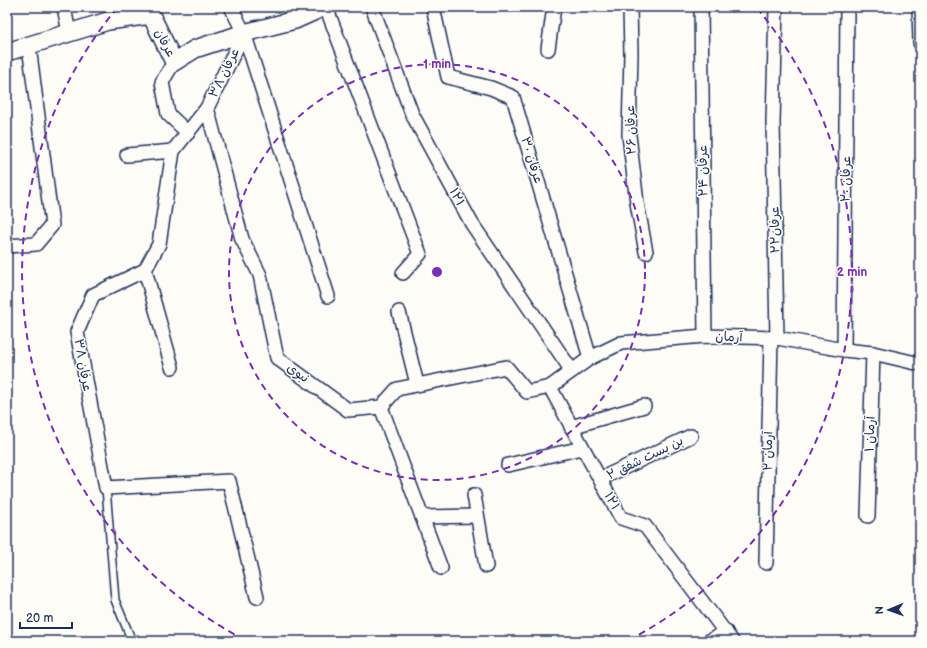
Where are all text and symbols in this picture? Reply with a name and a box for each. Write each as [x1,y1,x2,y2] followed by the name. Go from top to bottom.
[151,26,179,60] street label: عرفان
[205,46,243,100] street label: عرفان ۳۸
[423,57,451,72] text: 1 min
[622,105,640,155] street label: عرفان ۲۶
[517,135,547,185] street label: عرفان ۳۰
[695,145,711,197] street label: عرفان ۲۴
[838,156,854,202] street label: عرفان ۲۰
[446,185,468,209] street label: ۱۲۱
[767,206,783,254] street label: عرفان۲۲
[430,265,444,279] centre of rings
[837,265,867,280] text: 2 min
[715,329,744,346] street label: آرمان
[71,337,95,393] street label: عرفان ۳۸
[284,360,312,386] street label: نبوی
[861,415,879,452] street label: آرمان ۱
[760,430,776,471] street label: آرمان ۲
[604,433,686,483] street label: بن بست شفق ۲
[601,489,623,513] street label: ۱۲۱
[869,590,909,630] north arrow
[20,604,72,630] scale bar
[873,606,886,615] text: N
[26,611,53,626] text: 20 m

